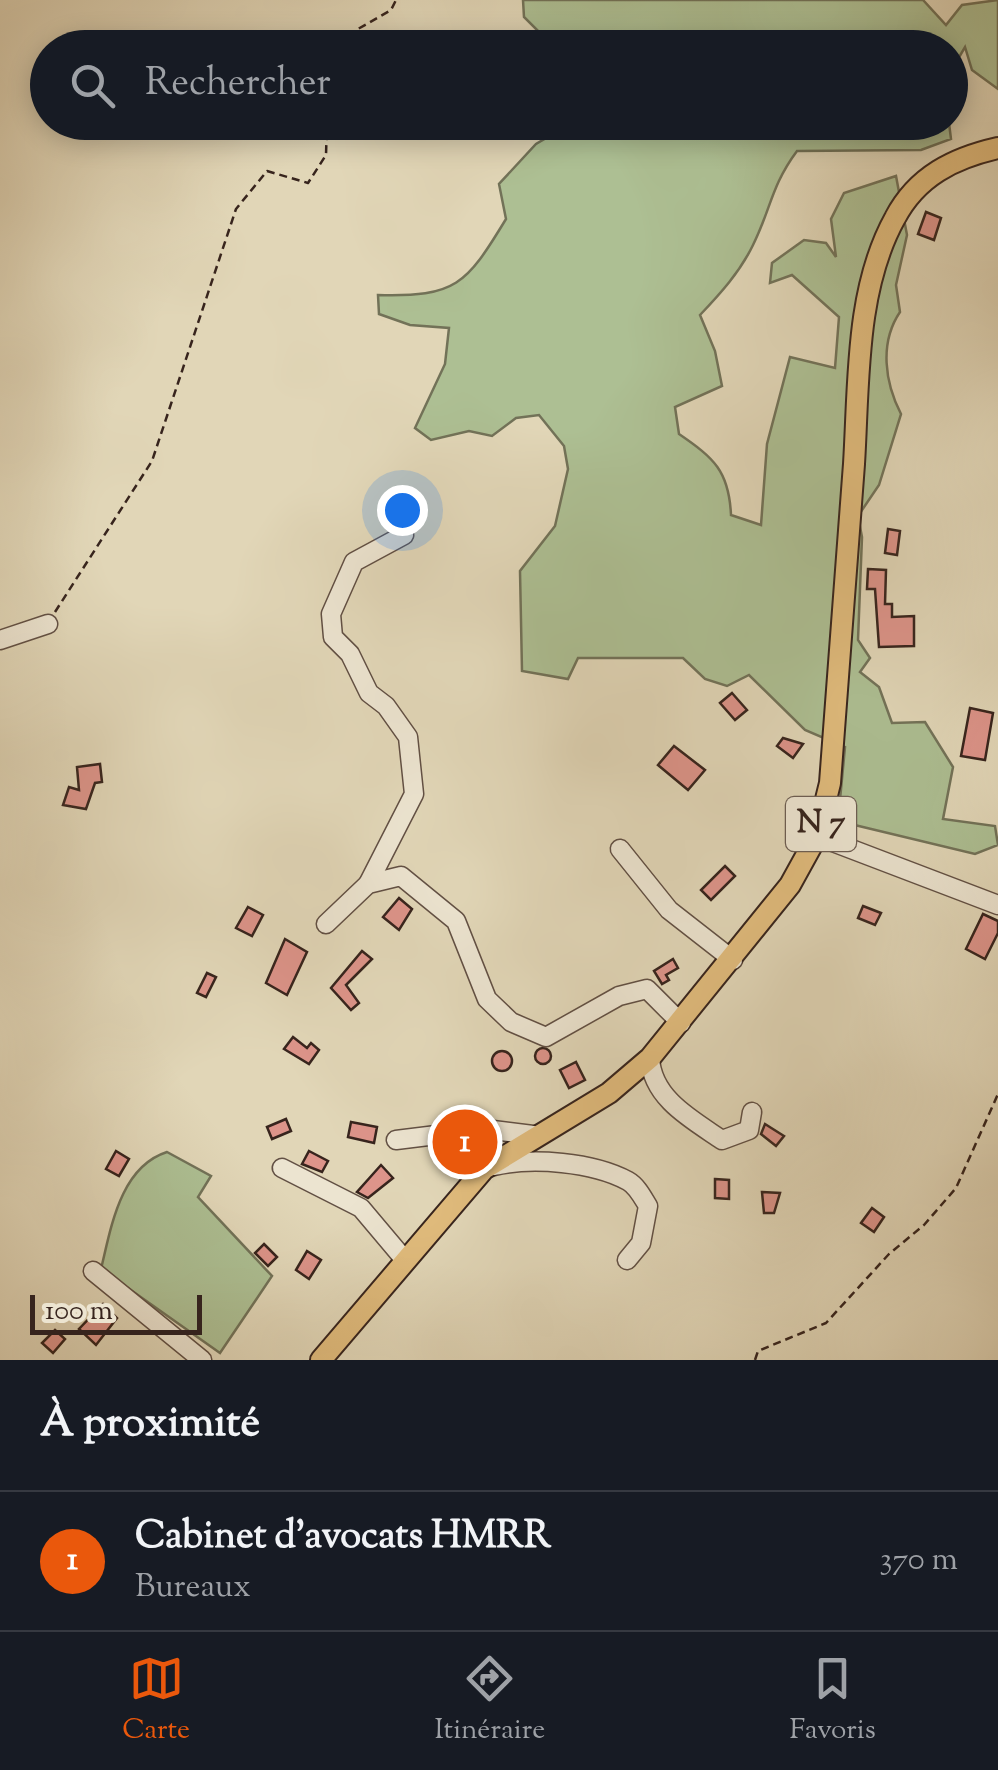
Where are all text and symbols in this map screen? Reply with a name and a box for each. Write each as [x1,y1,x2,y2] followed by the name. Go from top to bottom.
[30,30,968,140] search box
[65,58,120,113] icon: search
[145,58,331,112] text: Rechercher
[377,485,428,536] your location
[786,797,856,851] road number: N 7
[432,1104,498,1180] pin: 1
[30,1290,202,1334] scale bar
[45,1292,113,1332] text: 100 m
[40,1395,260,1455] text: À proximité
[135,1511,551,1565] text: Cabinet d'avocats HMRR
[67,1538,78,1584] text: 1
[879,1538,958,1584] text: 370 m
[135,1565,251,1611] text: Bureaux
[122,1651,190,1751] tab: Carte
[434,1651,545,1751] tab: Itinéraire
[790,1651,876,1751] tab: Favoris

